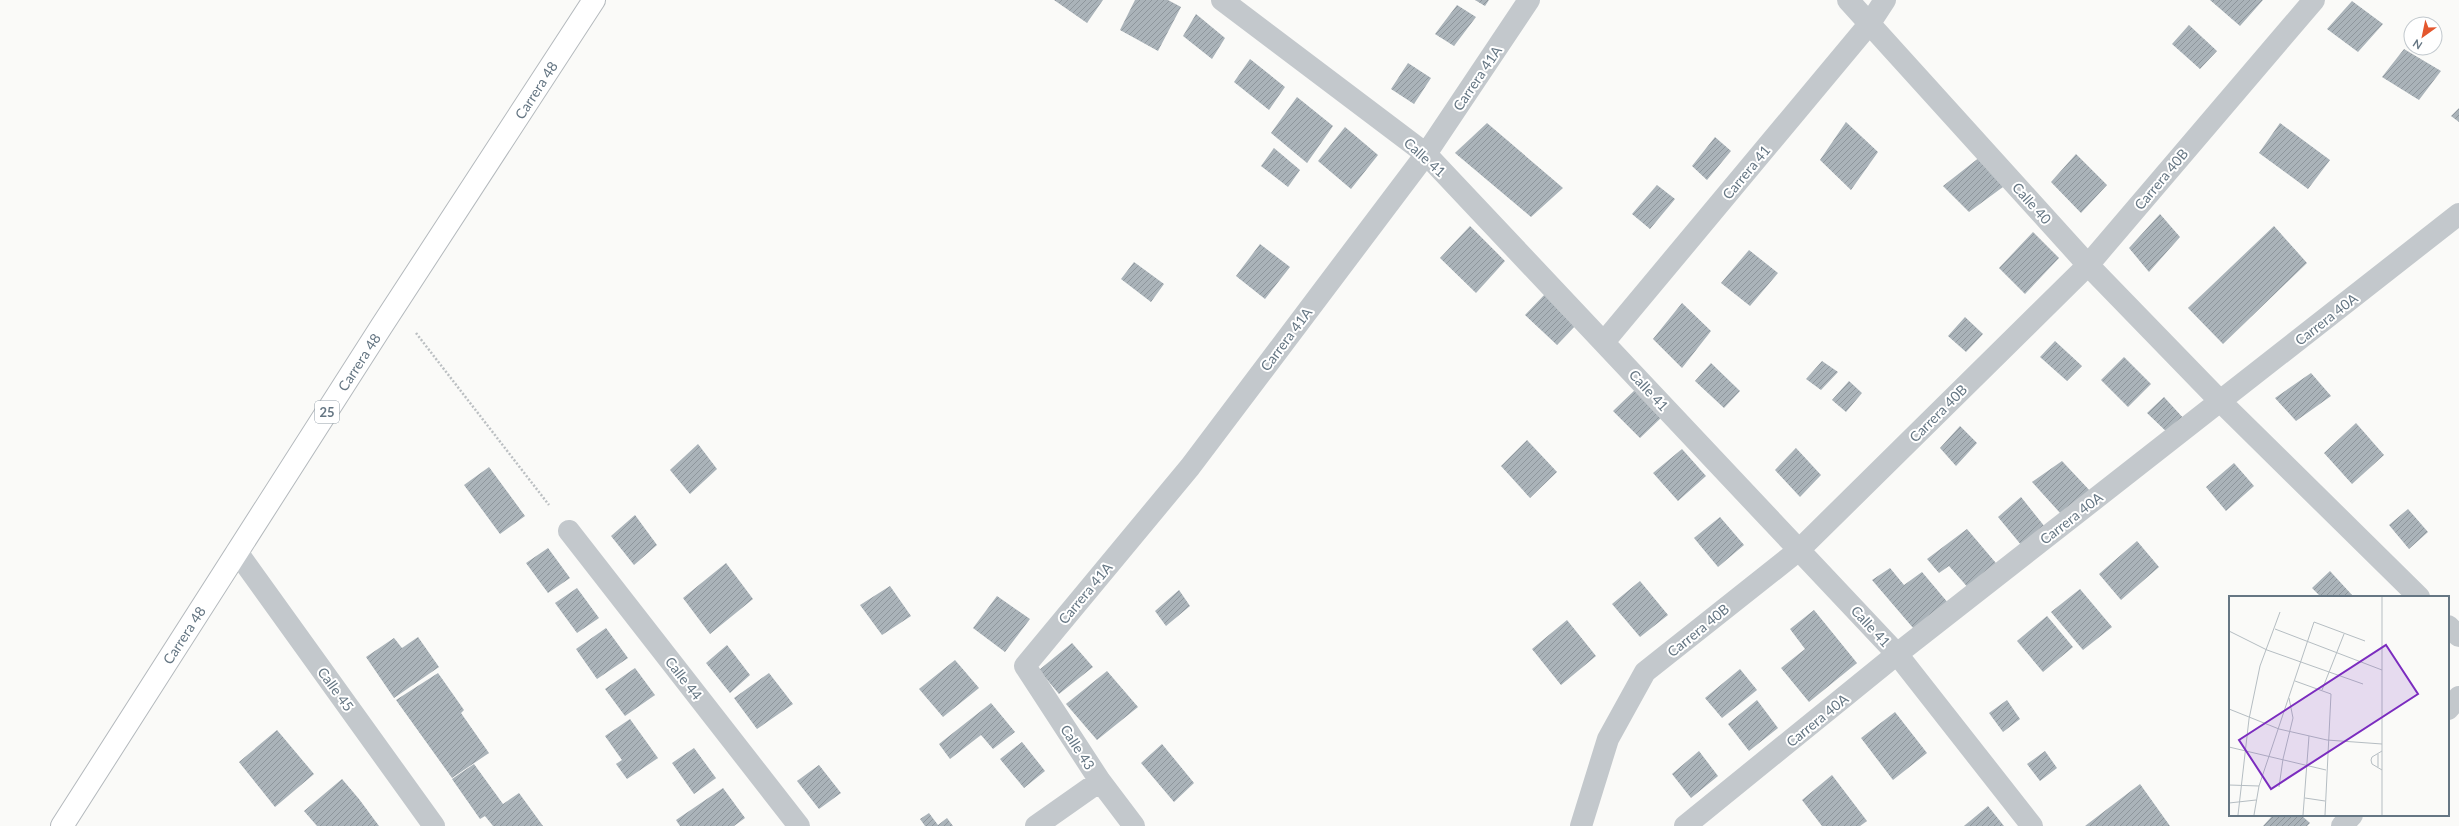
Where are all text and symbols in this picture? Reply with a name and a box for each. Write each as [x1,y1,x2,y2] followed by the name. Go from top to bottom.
[2403,16,2443,56] north arrow
[2410,37,2424,53] text: N
[1449,42,1505,114] street label: Carrera 41A
[511,58,561,122] street label: Carrera 48
[1401,134,1449,180] street label: Calle 41
[1718,141,1774,203] street label: Carrera 41
[2131,145,2191,213] street label: Carrera 40B
[2009,179,2055,227] street label: Calle 40
[2291,289,2361,349] street label: Carrera 40A
[1257,304,1316,374] street label: Carrera 41A
[334,330,384,394] street label: Carrera 48
[1626,366,1672,414] street label: Calle 41
[1906,381,1970,445] street label: Carrera 40B
[315,401,339,423] road number: 25
[2036,488,2106,548] street label: Carrera 40A
[1054,558,1116,627] street label: Carrera 41A
[2229,596,2449,816] inset map
[1664,600,1732,660] street label: Carrera 40B
[1848,602,1894,650] street label: Calle 41
[159,603,209,667] street label: Carrera 48
[662,653,706,703] street label: Calle 44
[314,664,358,714] street label: Calle 45
[1783,690,1852,750] street label: Carrera 40A
[1057,721,1099,773] street label: Calle 43

